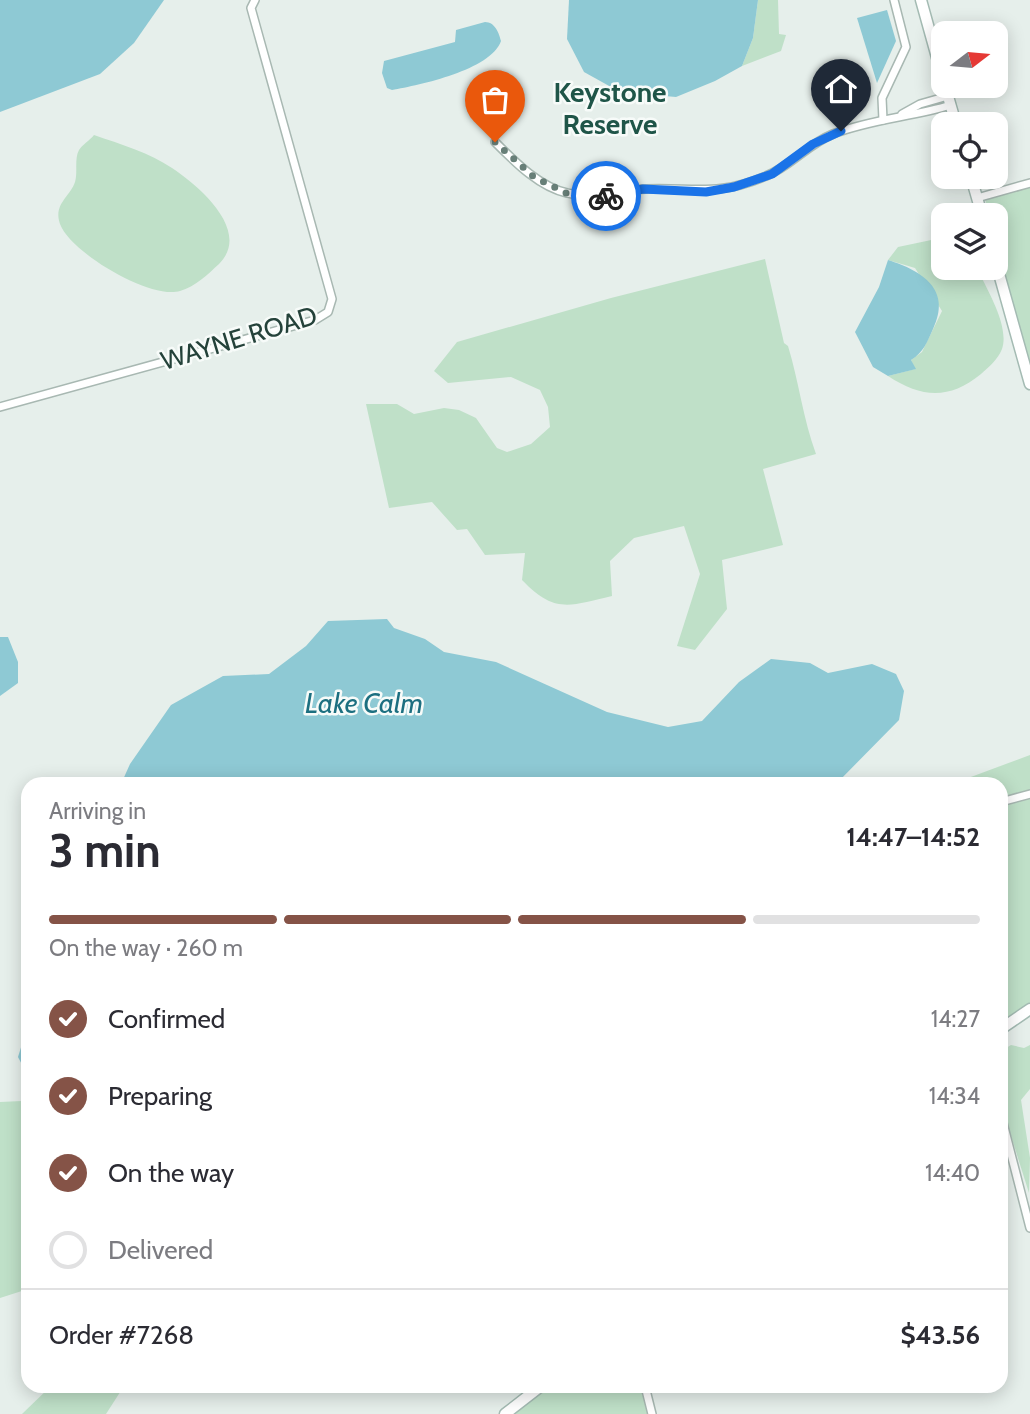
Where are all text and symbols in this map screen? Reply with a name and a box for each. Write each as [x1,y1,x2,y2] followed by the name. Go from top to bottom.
[931,21,1008,98] north arrow
[931,21,1008,280] map controls
[811,59,871,131] pin
[465,70,525,142] pin
[822,70,860,108] icon: home
[553,75,667,141] district label: Keystone Reserve
[476,81,514,119] icon: bag
[931,112,1008,189] button: locate
[571,161,641,231] courier
[587,177,625,215] icon: bike
[931,203,1008,280] button: layers
[157,299,321,377] street label: WAYNE ROAD
[305,686,423,720] water label: Lake Calm
[49,797,146,825] text: Arriving in
[846,821,980,853] text: 14:47–14:52
[49,823,161,879] text: 3 min
[49,934,243,962] text: On the way · 260 m
[49,1000,87,1038] icon: check
[108,1003,225,1035] text: Confirmed
[931,1005,980,1033] text: 14:27
[49,1077,87,1115] icon: check
[108,1080,212,1112] text: Preparing
[929,1082,980,1110] text: 14:34
[49,1154,87,1192] icon: check
[108,1157,234,1189] text: On the way
[925,1159,980,1187] text: 14:40
[108,1234,213,1266] text: Delivered
[49,1319,194,1351] text: Order #7268
[900,1319,980,1351] text: $43.56

